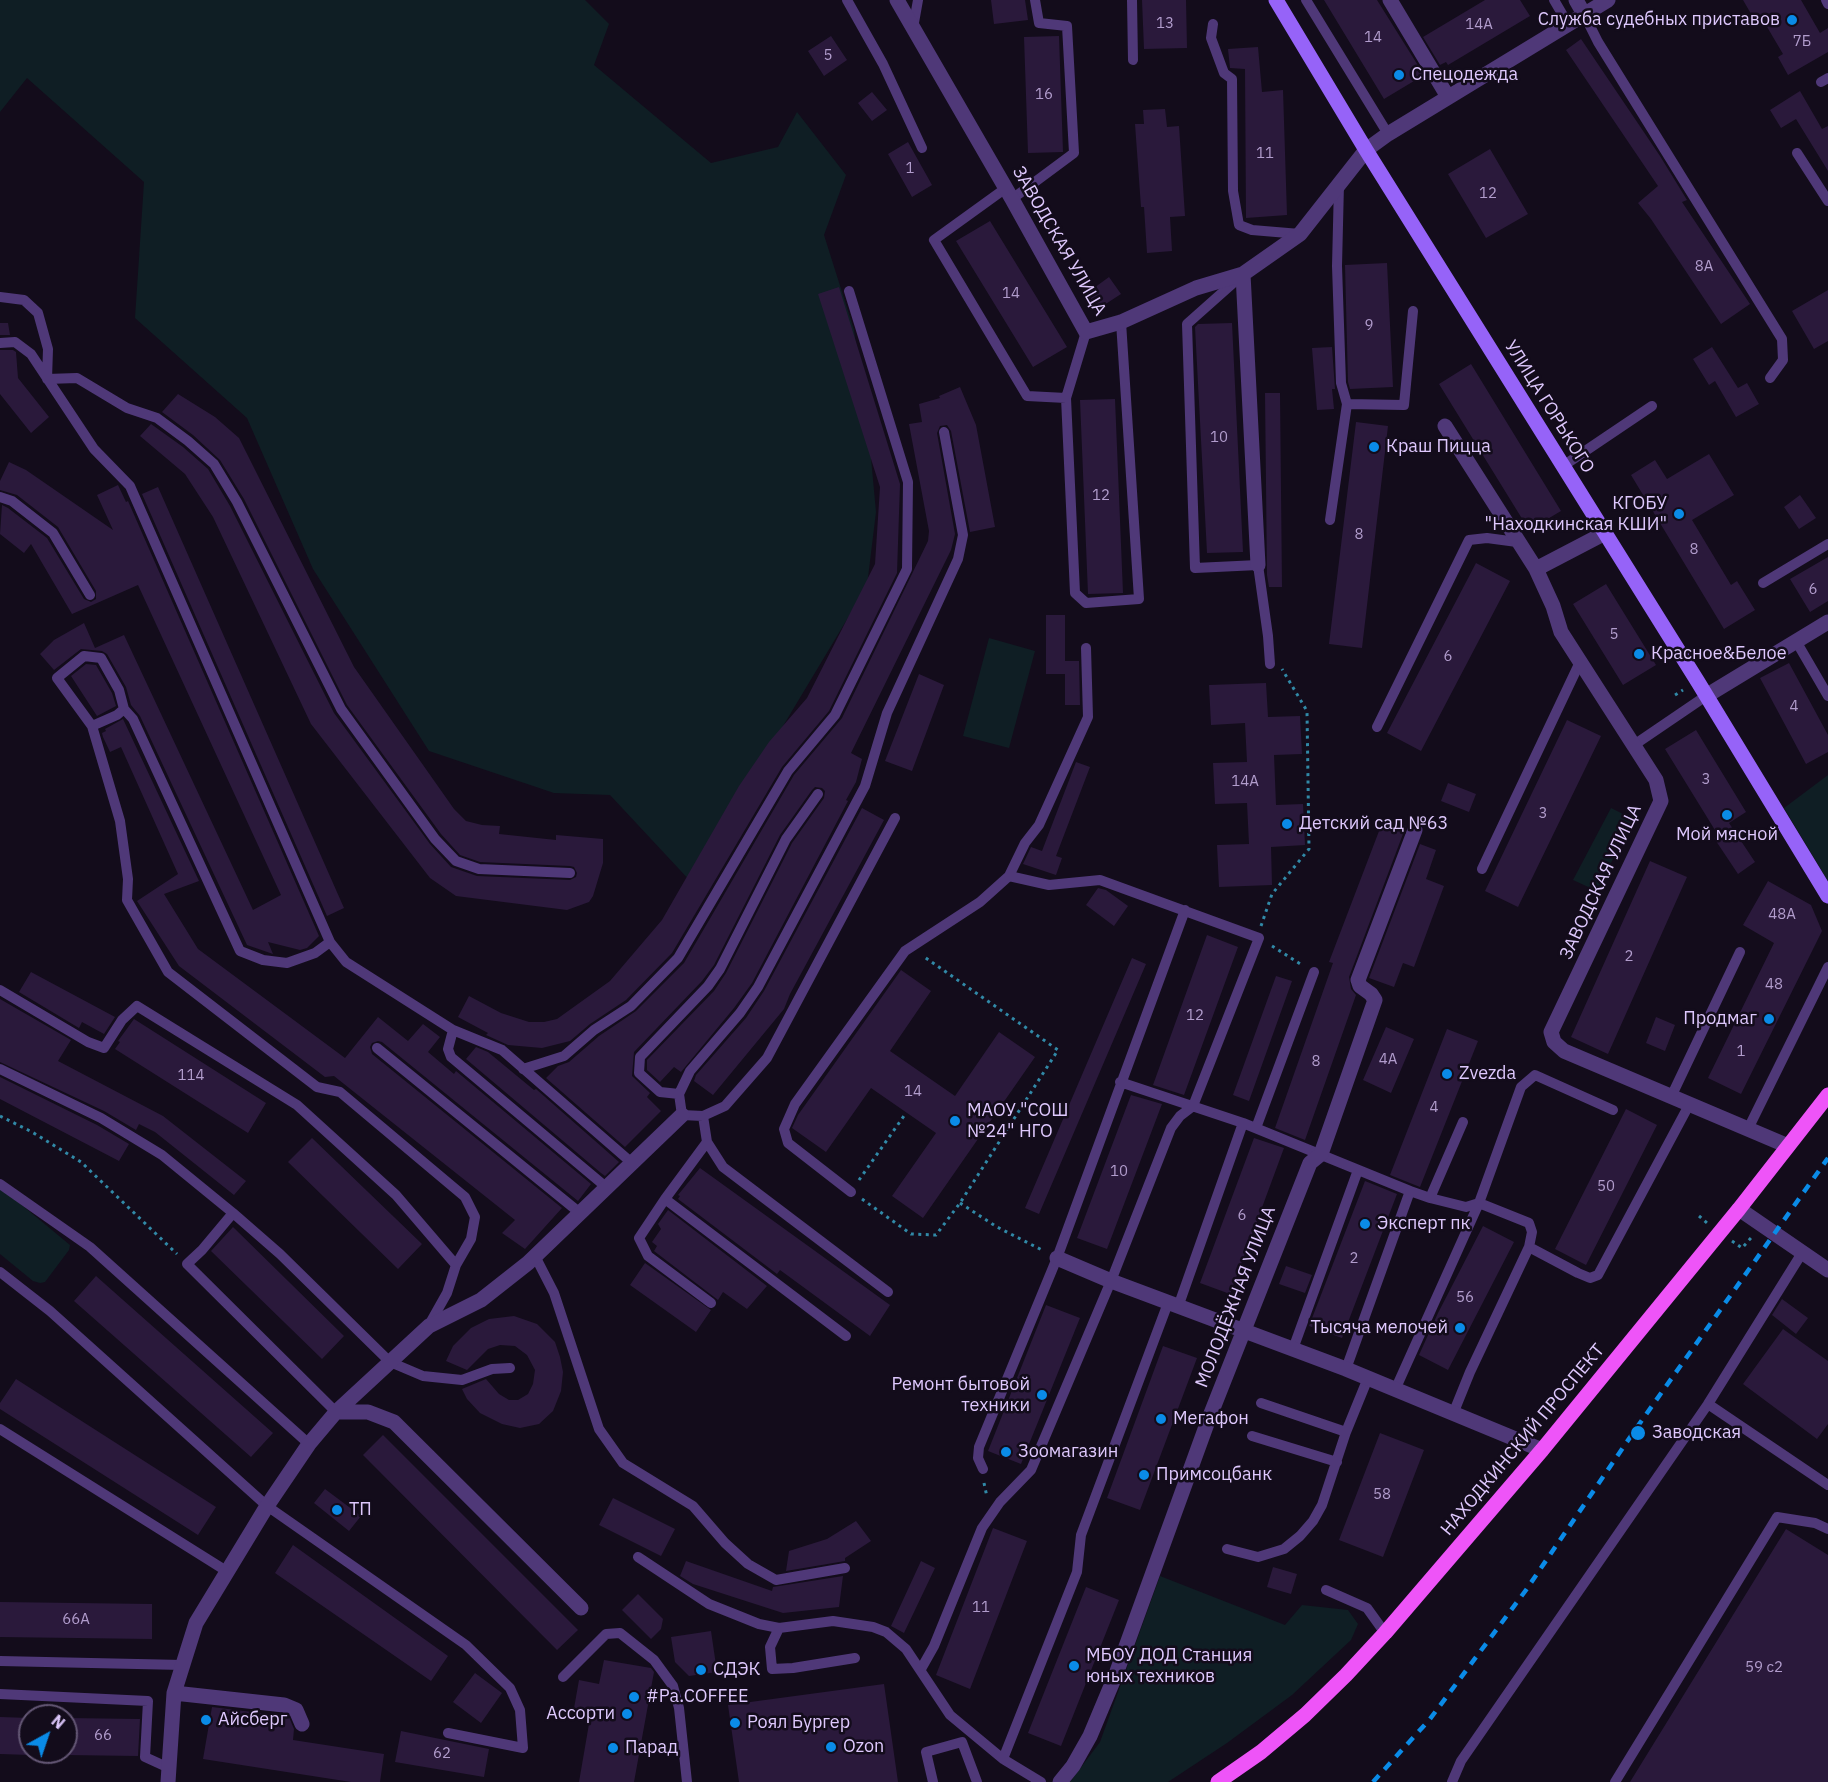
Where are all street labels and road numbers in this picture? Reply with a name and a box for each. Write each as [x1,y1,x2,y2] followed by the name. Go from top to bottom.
[1007,163,1111,319] street label: ЗАВОДСКАЯ УЛИЦА
[1499,337,1599,477] street label: УЛИЦА ГОРЬКОГО
[1556,801,1646,963] street label: ЗАВОДСКАЯ УЛИЦА
[1191,1203,1281,1391] street label: МОЛОДЁЖНАЯ УЛИЦА
[1437,1340,1609,1540] street label: НАХОДКИНСКИЙ ПРОСПЕКТ

